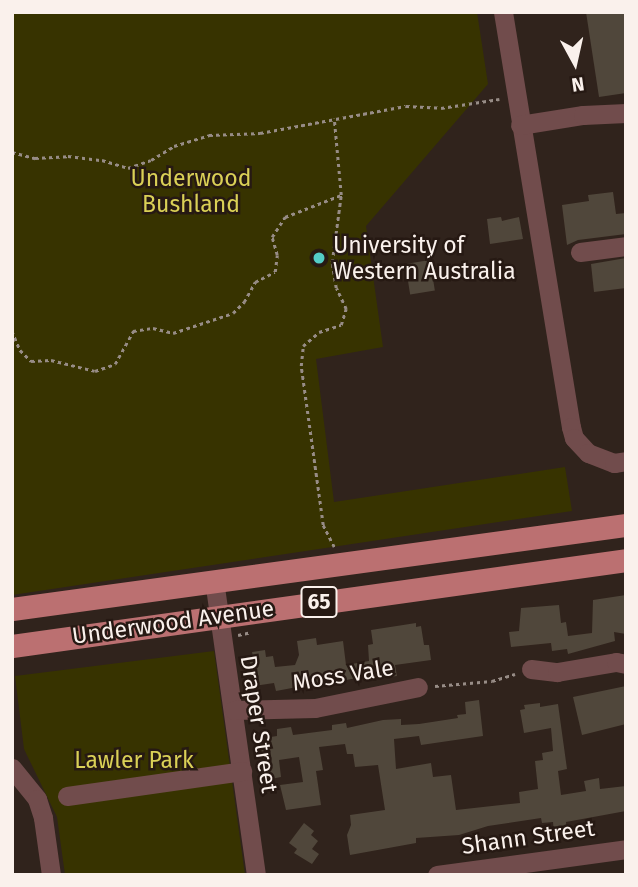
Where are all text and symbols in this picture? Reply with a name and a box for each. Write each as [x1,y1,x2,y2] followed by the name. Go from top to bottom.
[540,28,610,98] north arrow
[570,72,586,97] text: N
[131,164,251,218] park label: Underwood Bushland
[333,231,516,285] place label: University of Western Australia
[311,250,327,266] marker: University of Western Australia
[300,584,338,620] road number: 65
[70,594,276,650] street label: Underwood Avenue
[235,653,283,795] street label: Draper Street
[290,653,396,697] street label: Moss Vale
[74,746,194,774] park label: Lawler Park
[460,814,596,860] street label: Shann Street

